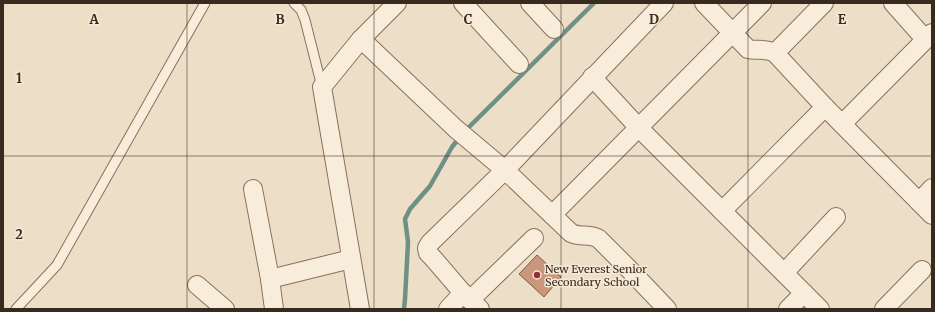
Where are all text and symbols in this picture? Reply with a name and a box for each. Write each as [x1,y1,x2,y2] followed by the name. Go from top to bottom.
[88,11,99,28] text: A
[275,11,285,28] text: B
[464,11,473,28] text: C
[649,11,659,28] text: D
[838,11,847,28] text: E
[16,70,22,87] text: 1
[15,226,23,243] text: 2
[545,262,647,289] place label: New Everest Senior Secondary School
[532,270,542,280] marker: New Everest Senior Secondary School

